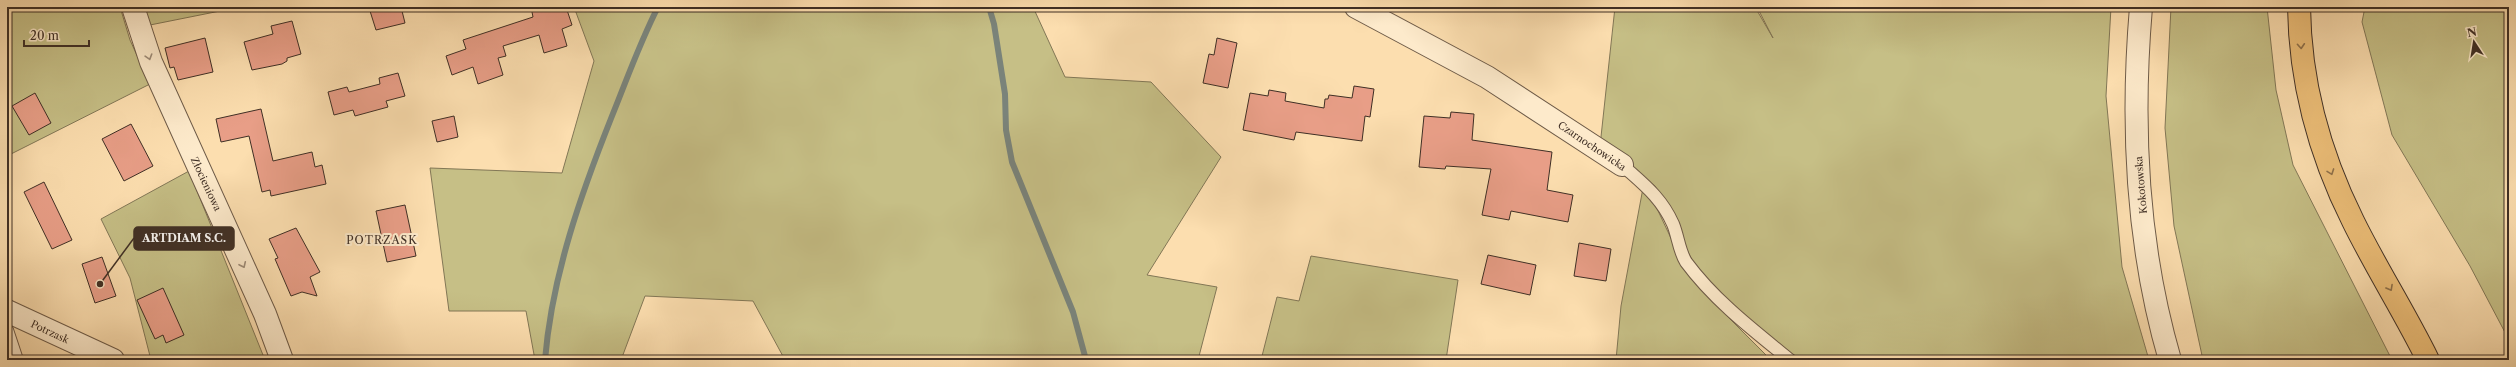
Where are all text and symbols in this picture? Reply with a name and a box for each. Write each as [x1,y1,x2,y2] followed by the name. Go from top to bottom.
[24,22,89,48] scale bar
[2454,22,2494,62] north arrow
[2466,24,2478,40] text: N
[30,28,59,43] text: 20 m
[2296,43,2305,49] one-way arrow
[144,54,153,61] one-way arrow
[1555,118,1629,174] street label: Czarnochowicka
[188,155,225,214] street label: Złocieniowa
[2132,155,2150,214] street label: Kokotowska
[2327,168,2335,175] one-way arrow
[134,227,234,250] callout: ARTDIAM S.C.
[141,231,226,245] text: ARTDIAM S.C.
[346,233,418,247] district label: POTRZASK
[238,261,246,268] one-way arrow
[2385,284,2392,291] one-way arrow
[29,317,72,347] street label: Potrzask

